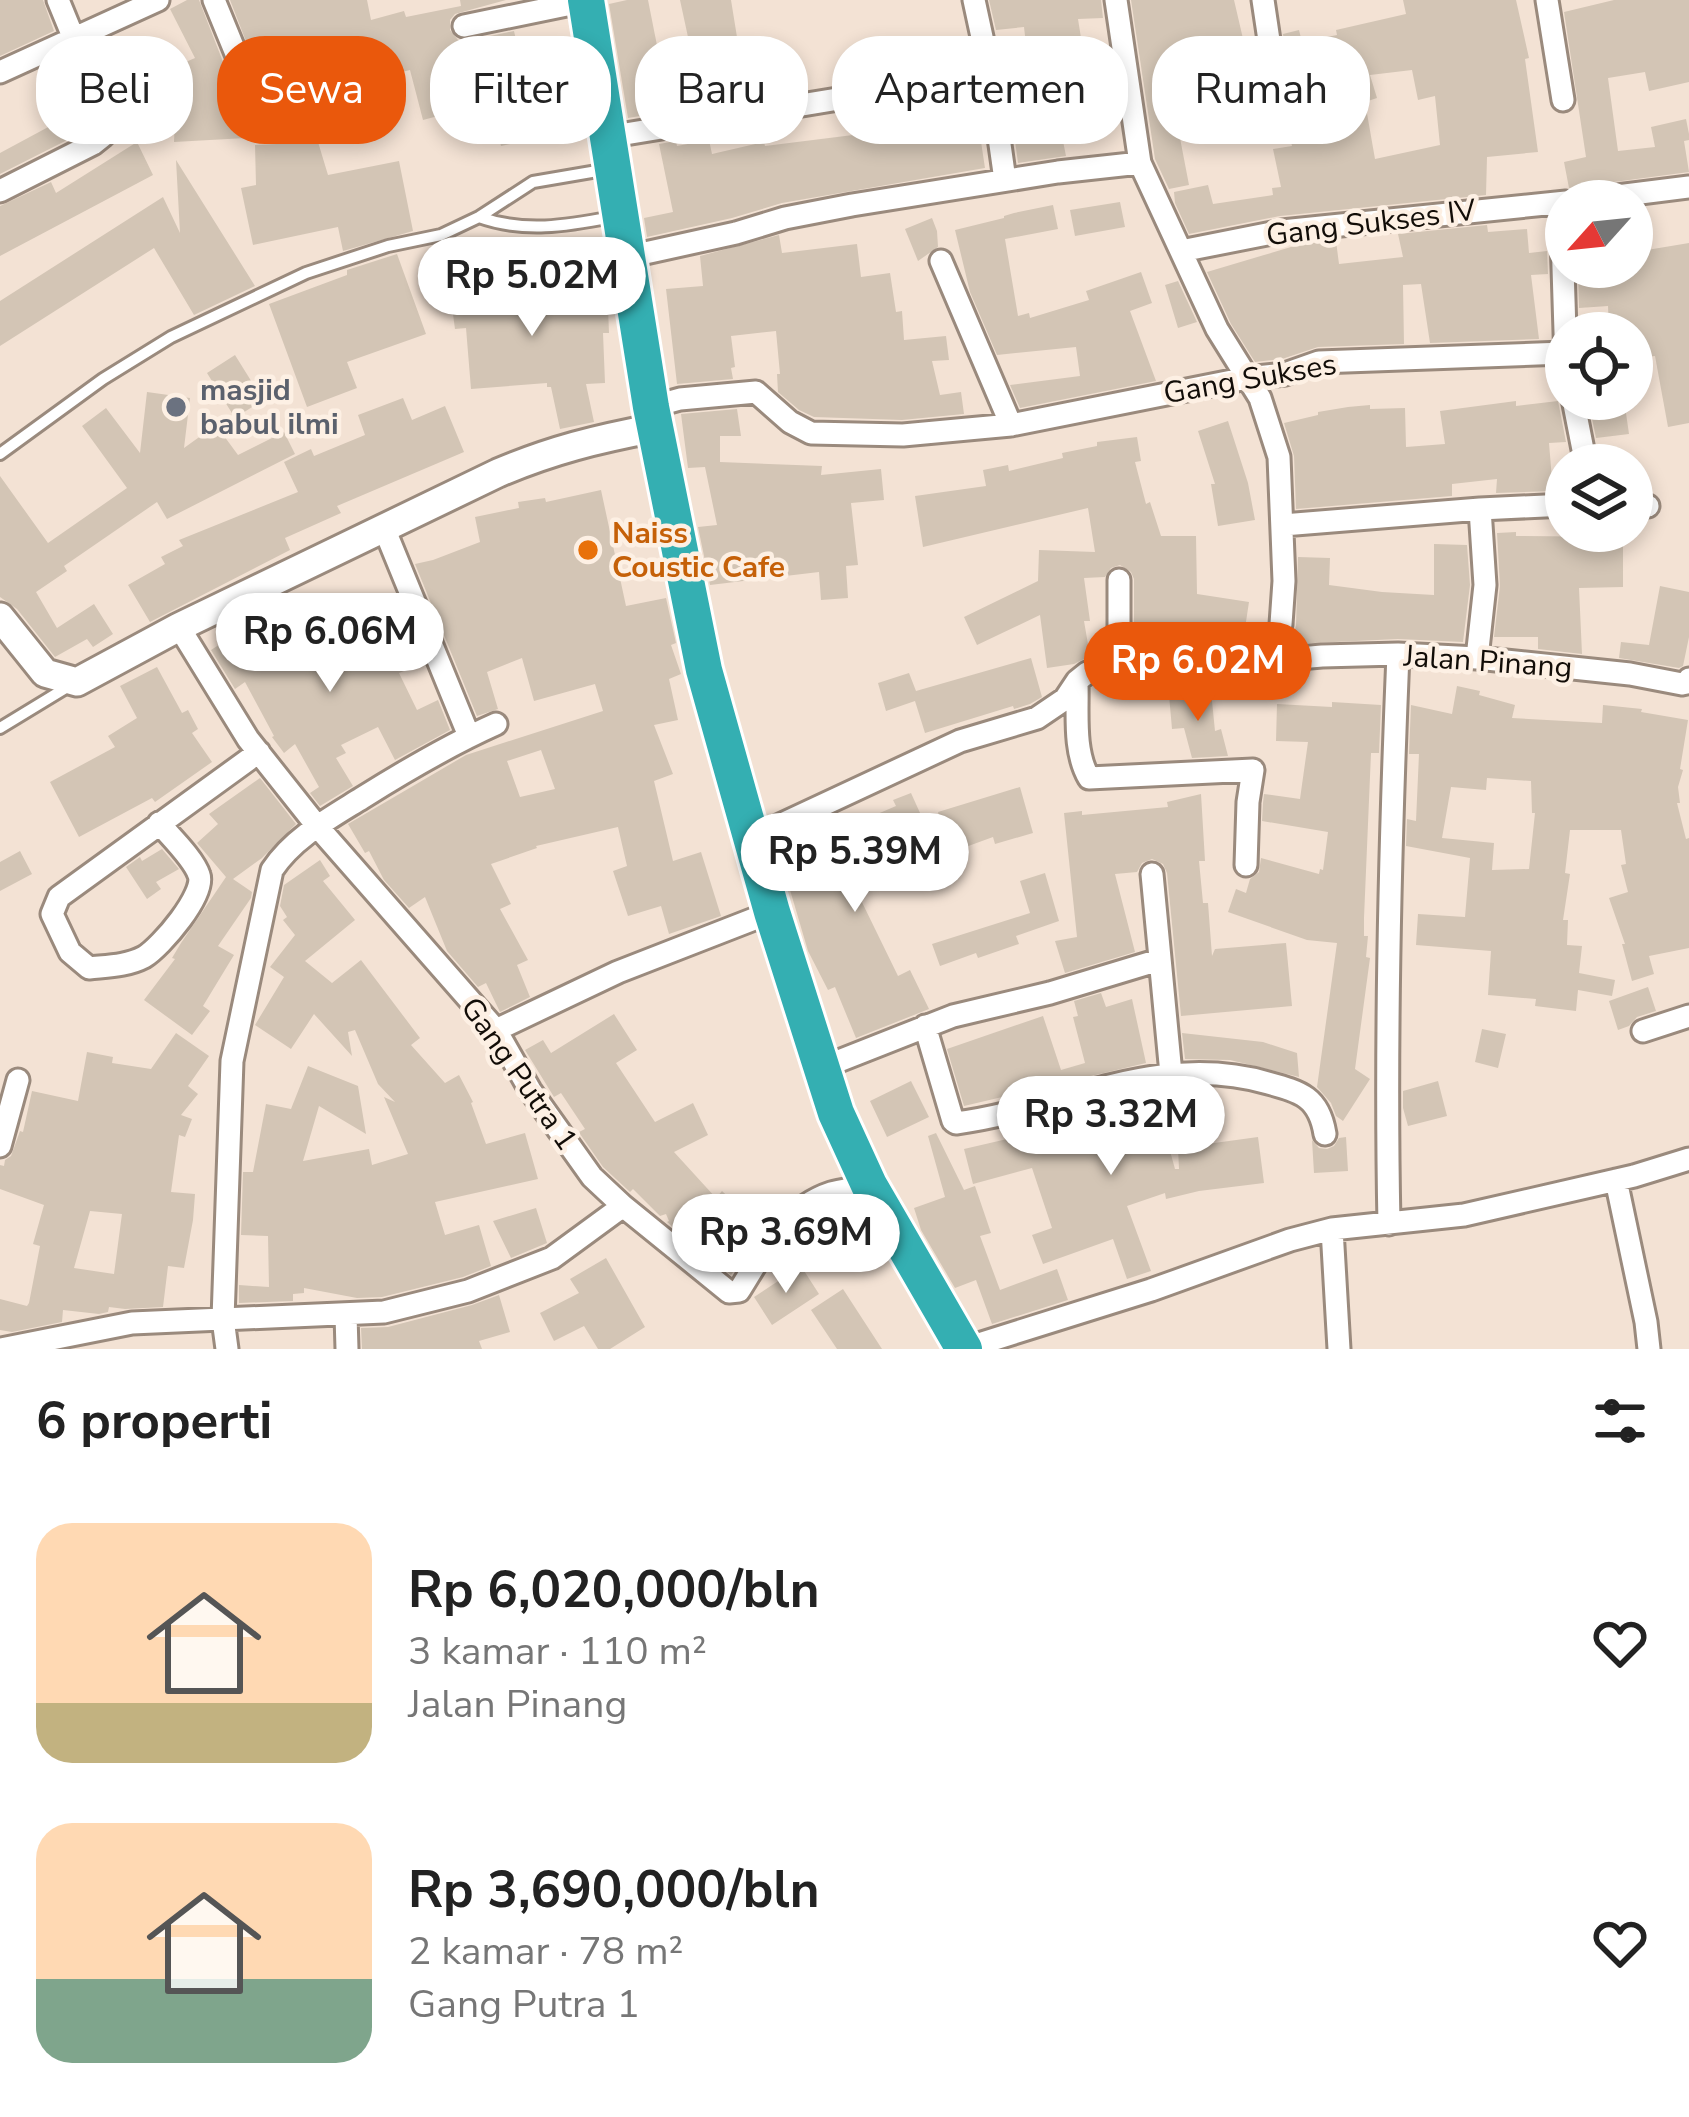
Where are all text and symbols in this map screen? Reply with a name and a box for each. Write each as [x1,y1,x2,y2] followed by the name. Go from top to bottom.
[36,36,193,144] chip: Beli
[217,36,406,144] chip: Sewa
[430,36,611,144] chip: Filter
[635,36,808,144] chip: Baru
[832,36,1128,144] chip: Apartemen
[1152,36,1370,144] chip: Rumah
[1545,180,1653,288] north arrow
[1545,180,1653,552] map controls
[1264,190,1478,256] street label: Gang Sukses IV
[408,237,656,339] pin: Rp 5.02M
[445,249,619,302] text: Rp 5.02M
[1545,312,1653,420] button: locate
[1160,344,1340,414] street label: Gang Sukses
[200,370,339,445] place label: masjid babul ilmi
[163,394,189,420] marker: masjid babul ilmi
[1545,444,1653,552] button: layers
[612,513,785,588] place label: Naiss Coustic Cafe
[575,537,601,563] marker: Naiss Coustic Cafe
[206,593,454,695] pin: Rp 6.06M
[243,605,417,658] text: Rp 6.06M
[1074,622,1322,724] pin: Rp 6.02M
[1111,634,1285,687] text: Rp 6.02M
[1401,636,1574,688] street label: Jalan Pinang
[731,813,979,915] pin: Rp 5.39M
[768,825,942,878] text: Rp 5.39M
[451,989,587,1159] street label: Gang Putra 1
[987,1076,1235,1178] pin: Rp 3.32M
[1024,1088,1198,1141] text: Rp 3.32M
[662,1194,910,1296] pin: Rp 3.69M
[699,1206,873,1259] text: Rp 3.69M
[36,1386,272,1456] text: 6 properti
[1587,1388,1653,1454] icon: filters
[408,1555,819,1625] text: Rp 6,020,000/bln
[132,1571,276,1715] icon: home
[1587,1610,1653,1676] icon: heart
[408,1625,707,1678] text: 3 kamar · 110 m²
[408,1678,627,1731] text: Jalan Pinang
[408,1855,819,1925] text: Rp 3,690,000/bln
[132,1871,276,2015] icon: home
[1587,1910,1653,1976] icon: heart
[408,1925,683,1978] text: 2 kamar · 78 m²
[408,1978,640,2031] text: Gang Putra 1

